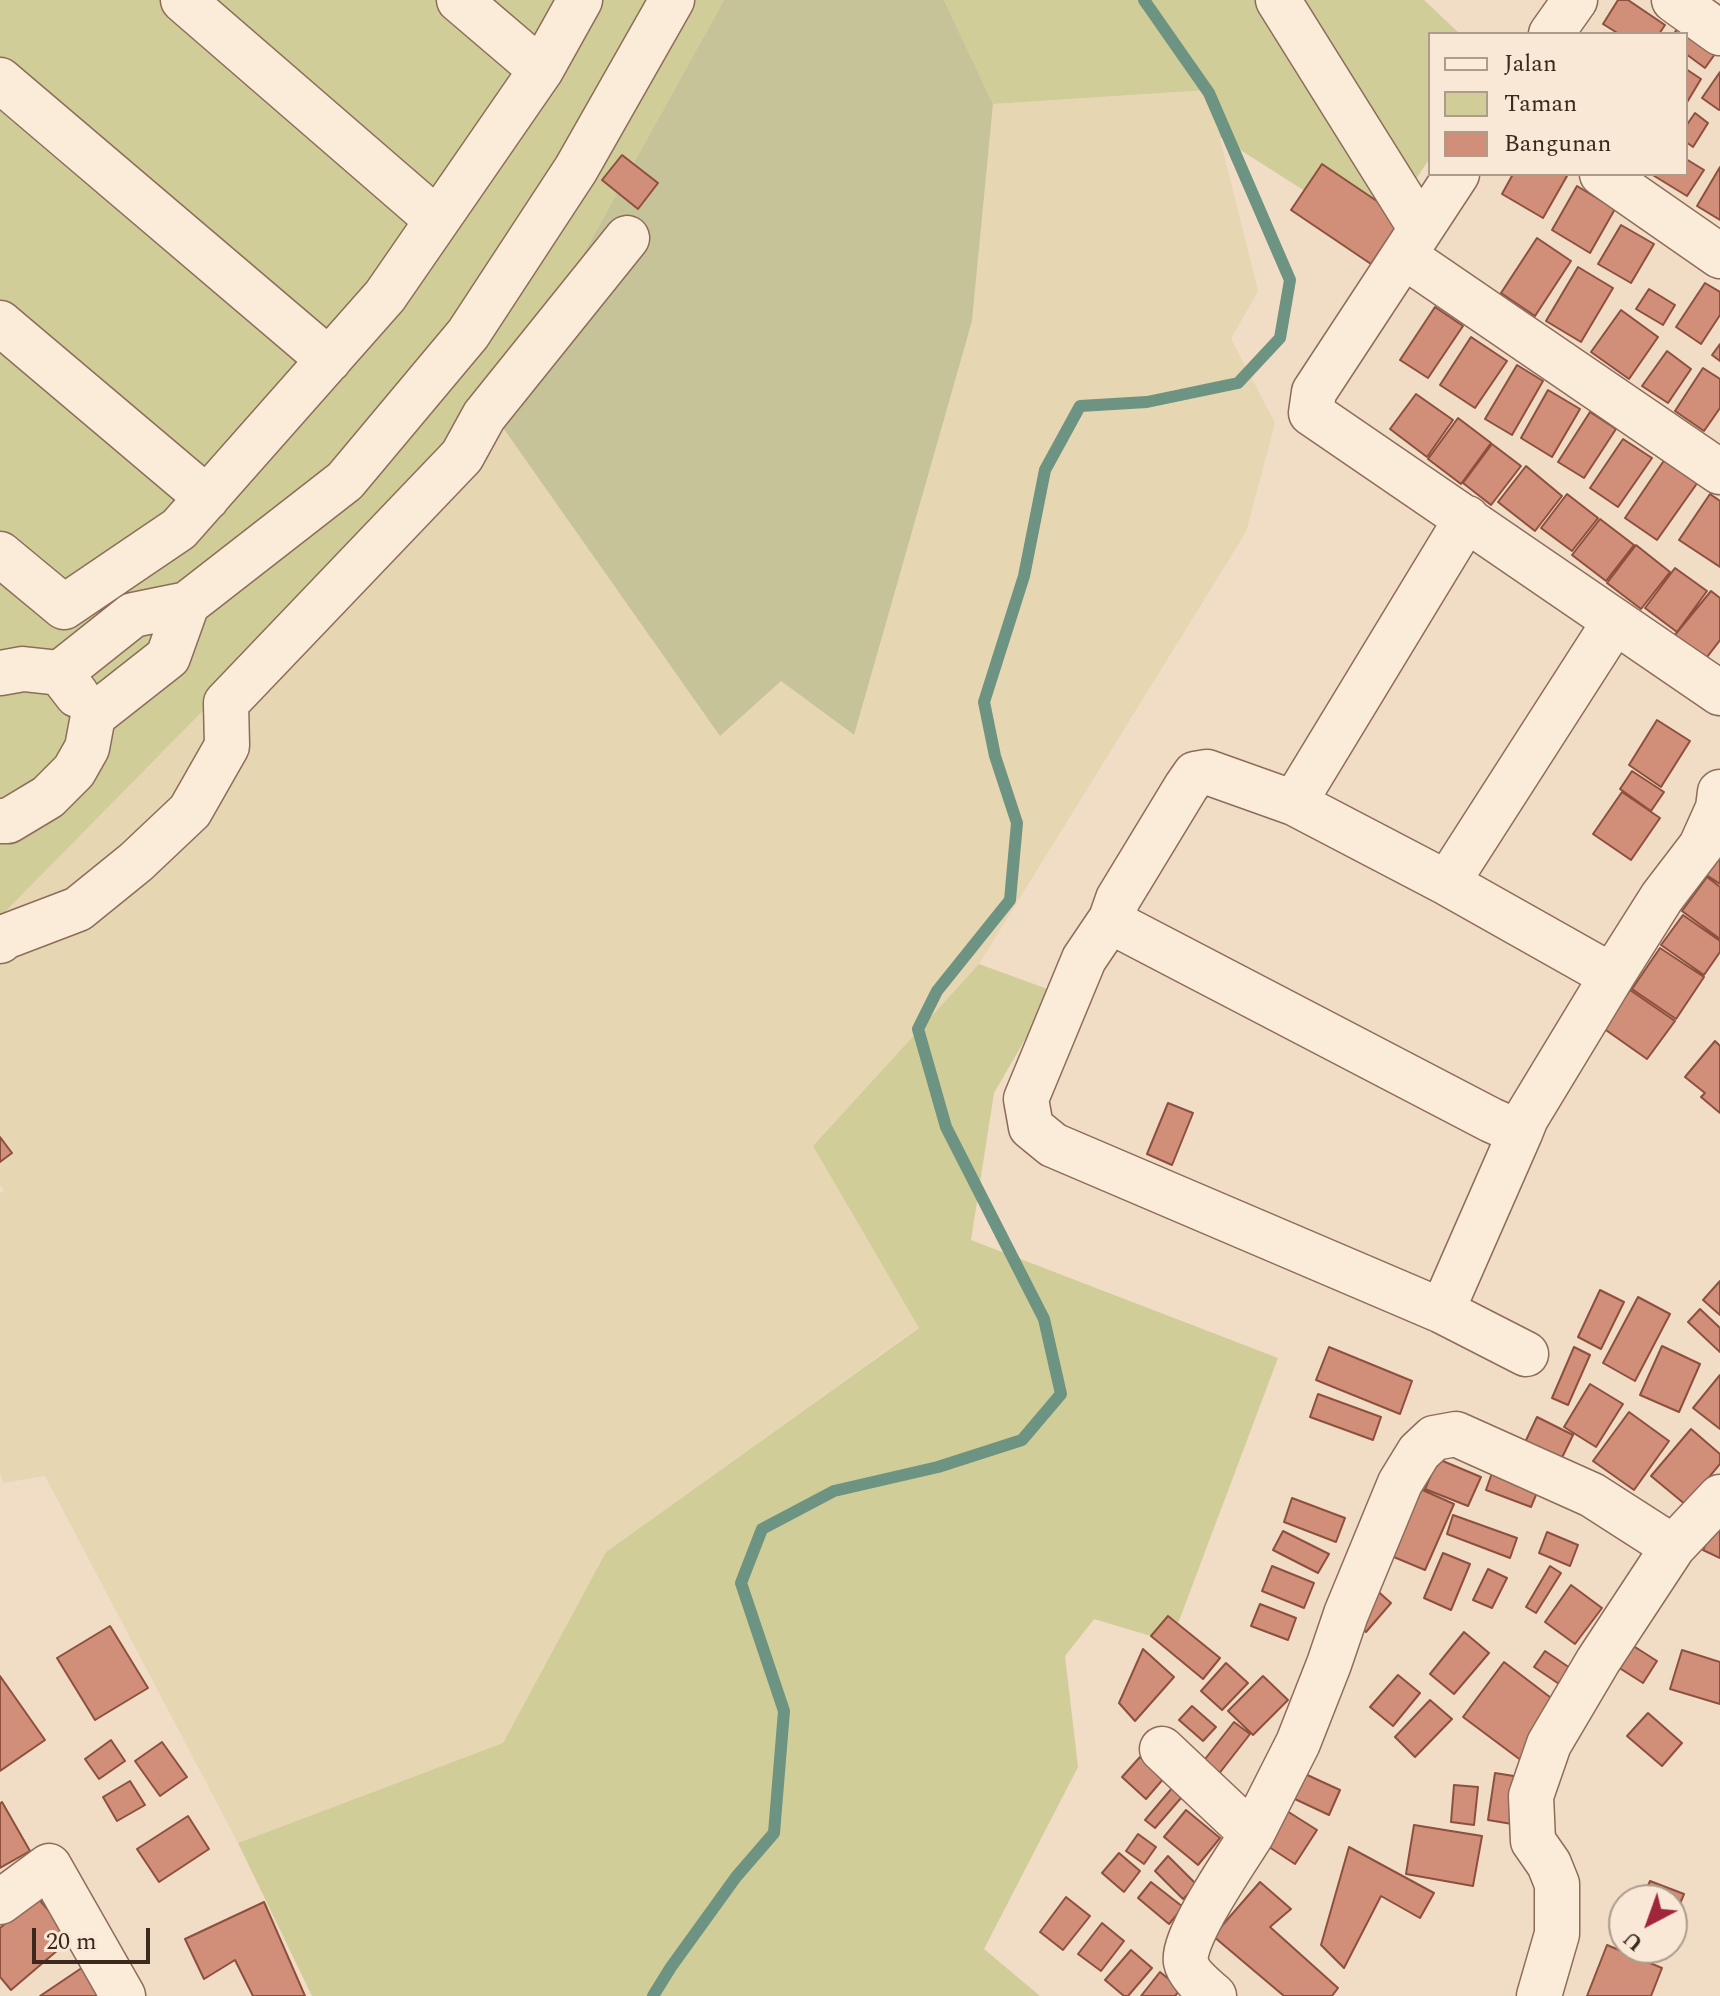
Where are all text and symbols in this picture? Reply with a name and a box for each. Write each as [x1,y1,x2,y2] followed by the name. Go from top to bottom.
[1428,32,1688,176] legend
[1504,46,1557,82] text: Jalan
[1504,86,1577,122] text: Taman
[1504,126,1612,162] text: Bangunan
[1608,1884,1688,1964] north arrow
[36,1912,154,1962] scale bar
[1615,1922,1651,1959] text: U
[46,1924,97,1960] text: 20 m

